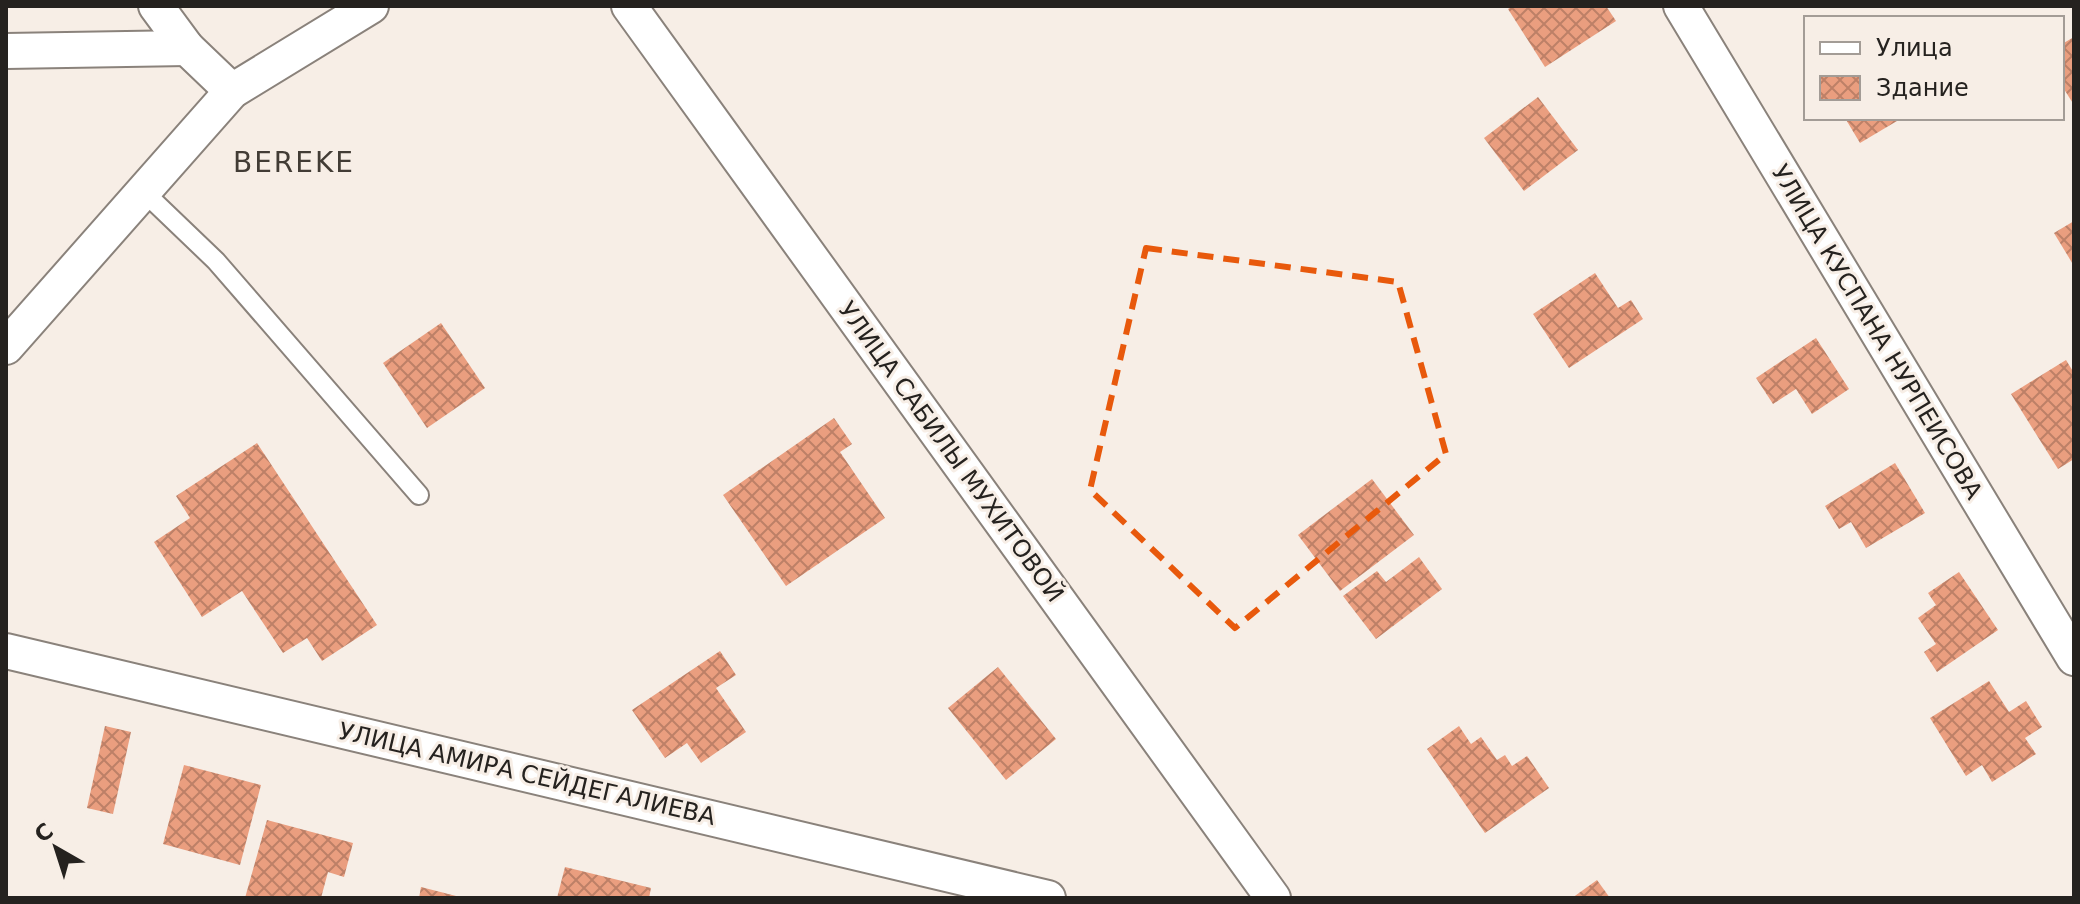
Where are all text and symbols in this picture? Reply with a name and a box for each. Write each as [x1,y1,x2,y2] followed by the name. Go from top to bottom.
[1804,16,2064,120] legend
[1876,34,1953,62] text: Улица
[1876,74,1969,102] text: Здание
[233,146,355,179] district label: BEREKE
[1766,160,1988,505] street label: УЛИЦА КУСПАНА НУРПЕИСОВА
[833,296,1070,608] street label: УЛИЦА САБИЛЫ МУХИТОВОЙ
[336,716,719,831] street label: УЛИЦА АМИРА СЕЙДЕГАЛИЕВА
[16,808,96,888] north arrow
[30,818,58,848] text: С

